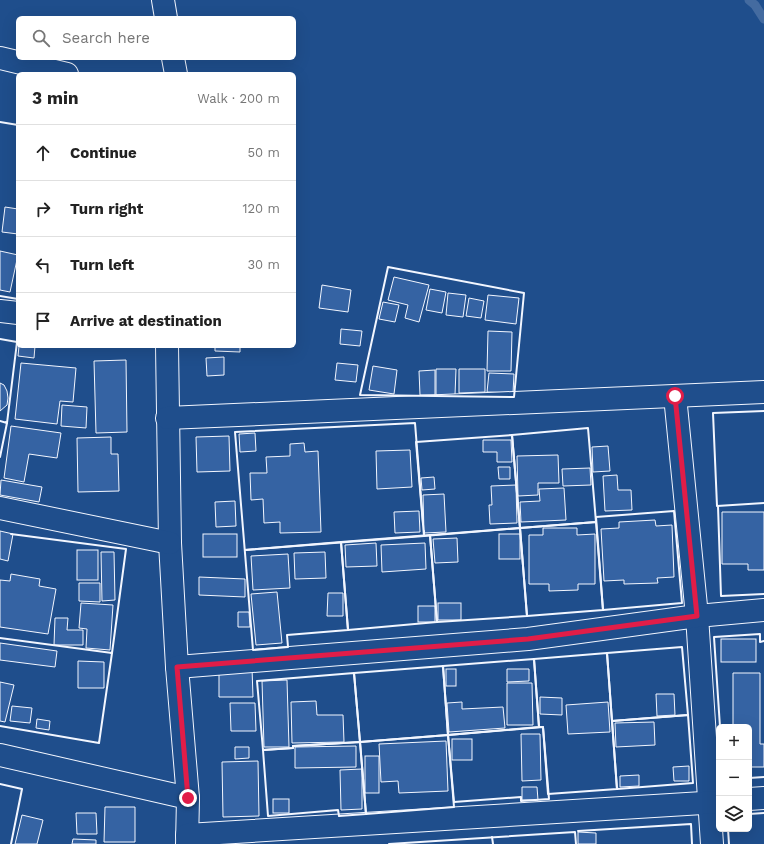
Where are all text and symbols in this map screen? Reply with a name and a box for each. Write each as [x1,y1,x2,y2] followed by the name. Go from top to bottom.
[16,16,296,60] search box
[30,27,52,49] icon: search
[62,29,150,47] text: Search here
[32,88,78,108] text: 3 min
[197,91,280,106] text: Walk · 200 m
[32,142,54,164] icon: ahead
[70,144,137,162] text: Continue
[248,145,280,160] text: 50 m
[32,198,54,220] icon: right
[70,200,143,218] text: Turn right
[242,201,280,216] text: 120 m
[32,254,54,276] icon: left
[70,256,134,274] text: Turn left
[248,257,280,272] text: 30 m
[32,310,54,332] icon: arrive
[70,312,222,330] text: Arrive at destination
[666,387,684,405] route start
[716,724,752,832] map controls
[716,724,752,760] button: +
[716,760,752,796] button: −
[179,789,197,807] route end
[716,796,752,832] button: layers

